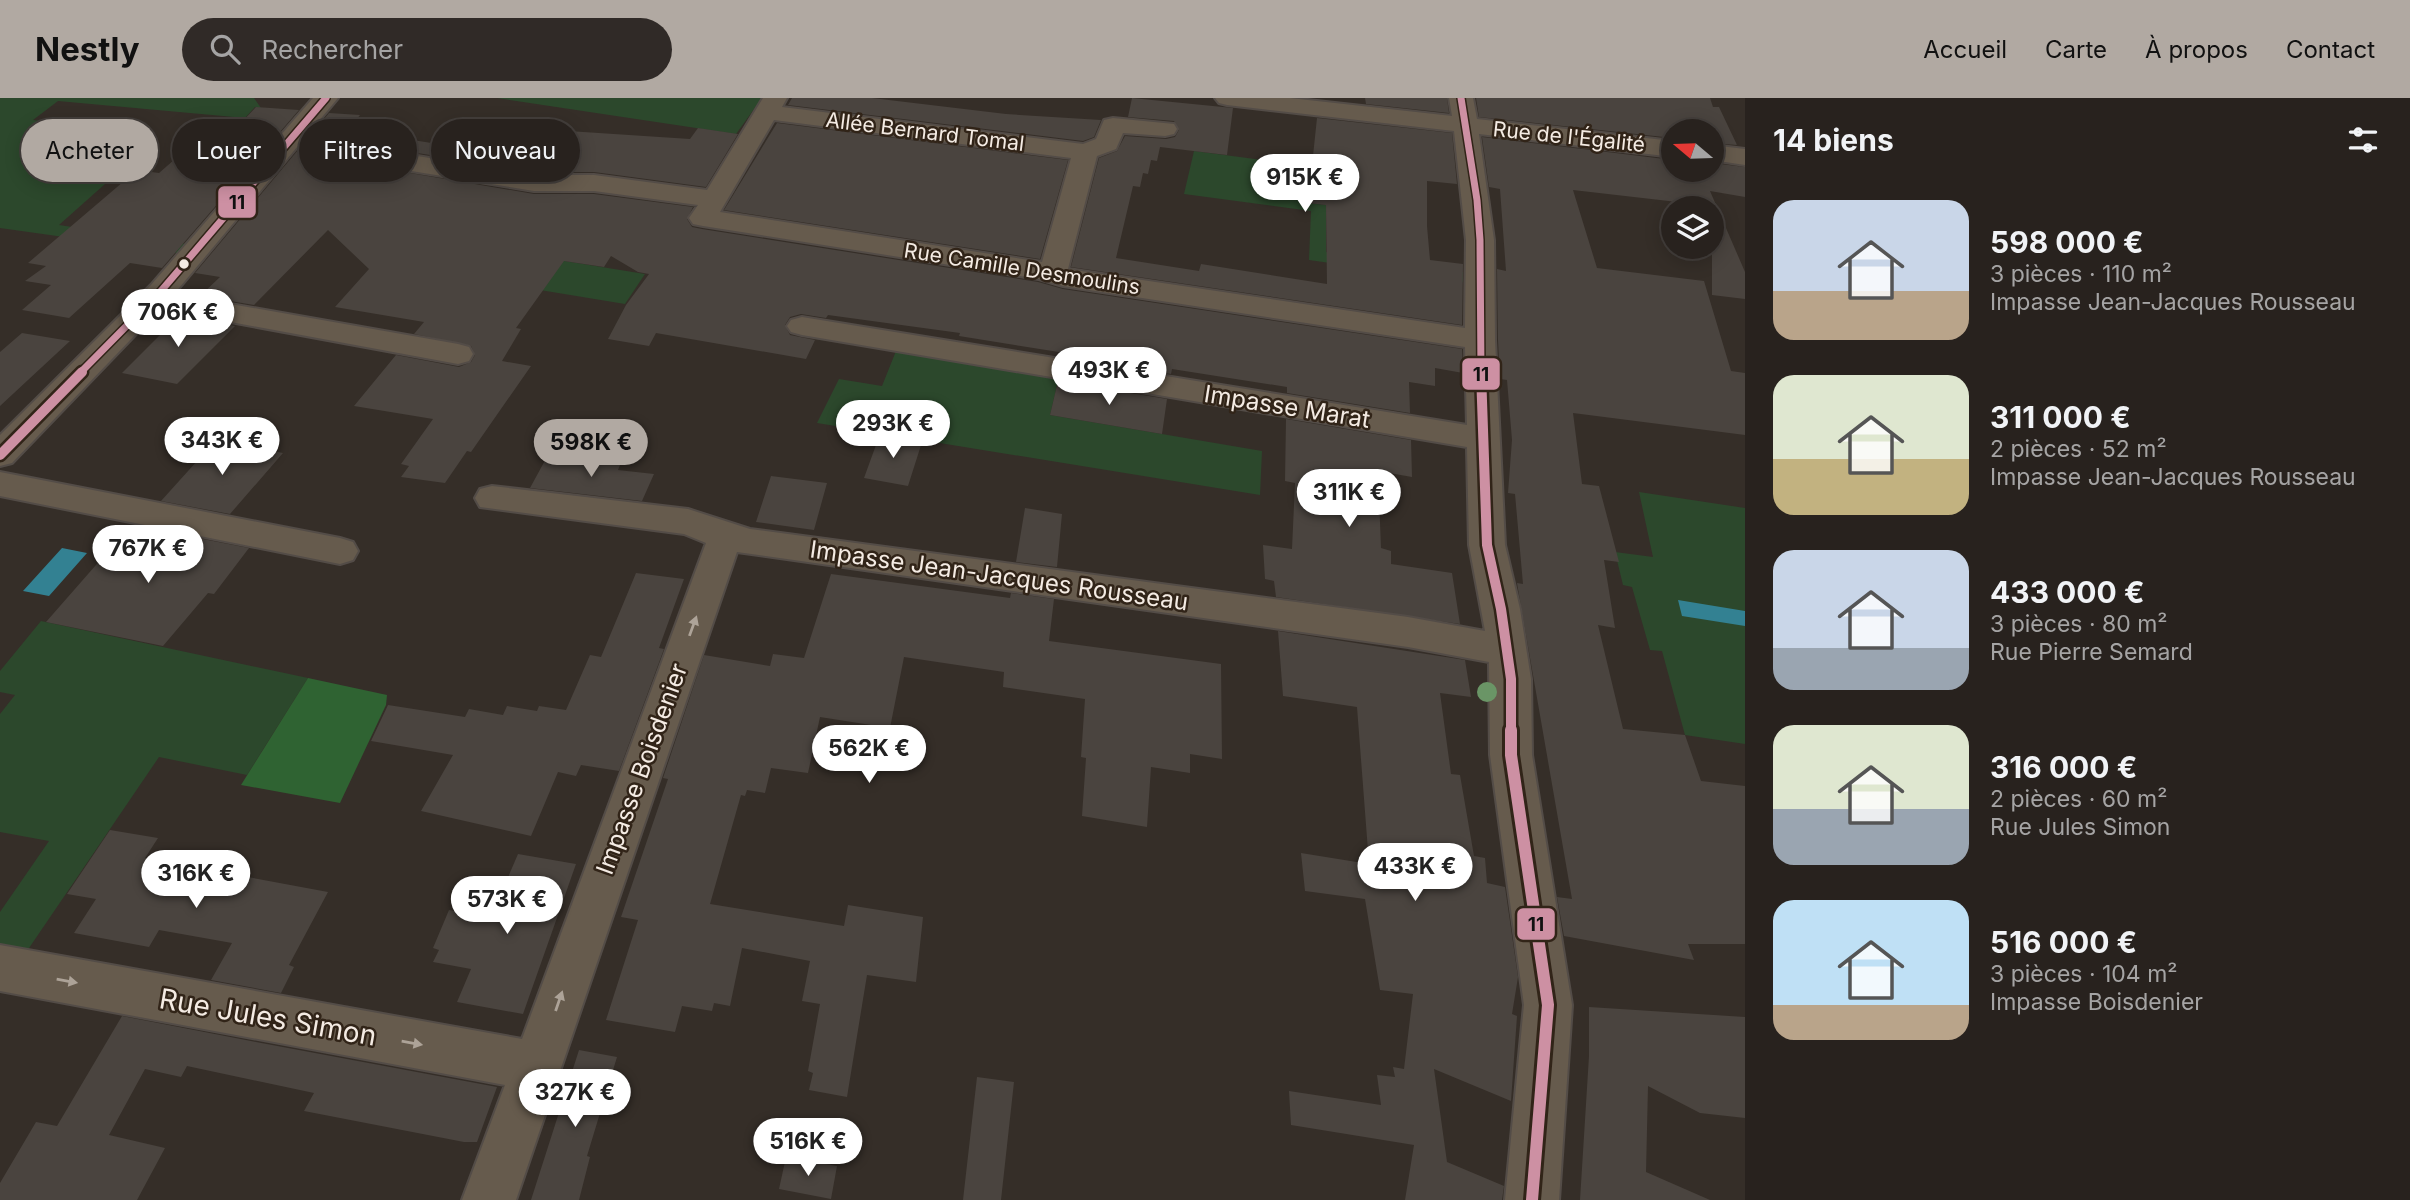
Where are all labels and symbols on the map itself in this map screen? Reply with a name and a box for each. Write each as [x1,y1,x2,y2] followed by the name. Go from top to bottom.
[824,107,1026,156] street label: Allée Bernard Tomal
[1492,115,1646,157] street label: Rue de l'Égalité
[1661,119,1724,182] north arrow
[1248,155,1362,214] pin: 915K €
[217,185,257,219] line badge: 11
[229,191,245,214] text: 11
[902,237,1142,300] street label: Rue Camille Desmoulins
[177,257,191,271] unlabelled marker
[121,289,235,349] pin: 706K €
[1052,348,1166,407] pin: 493K €
[1461,357,1501,391] line badge: 11
[1473,363,1489,386] text: 11
[1202,379,1372,434] street label: Impasse Marat
[836,400,950,460] pin: 293K €
[165,418,279,477] pin: 343K €
[534,420,648,479] pin: 598K €
[1292,470,1406,529] pin: 311K €
[91,526,205,585] pin: 767K €
[808,535,1190,616] street label: Impasse Jean-Jacques Rousseau
[688,615,699,636] one-way arrow
[590,659,693,878] street label: Impasse Boisdenier
[812,726,926,785] pin: 562K €
[1358,844,1472,903] pin: 433K €
[139,850,253,910] pin: 316K €
[450,876,564,936] pin: 573K €
[1516,907,1556,941] line badge: 11
[1528,913,1544,936] text: 11
[56,975,78,986] one-way arrow
[157,981,379,1053] street label: Rue Jules Simon
[554,991,565,1012] one-way arrow
[401,1038,423,1049] one-way arrow
[518,1070,632,1129] pin: 327K €
[751,1118,865,1178] pin: 516K €

